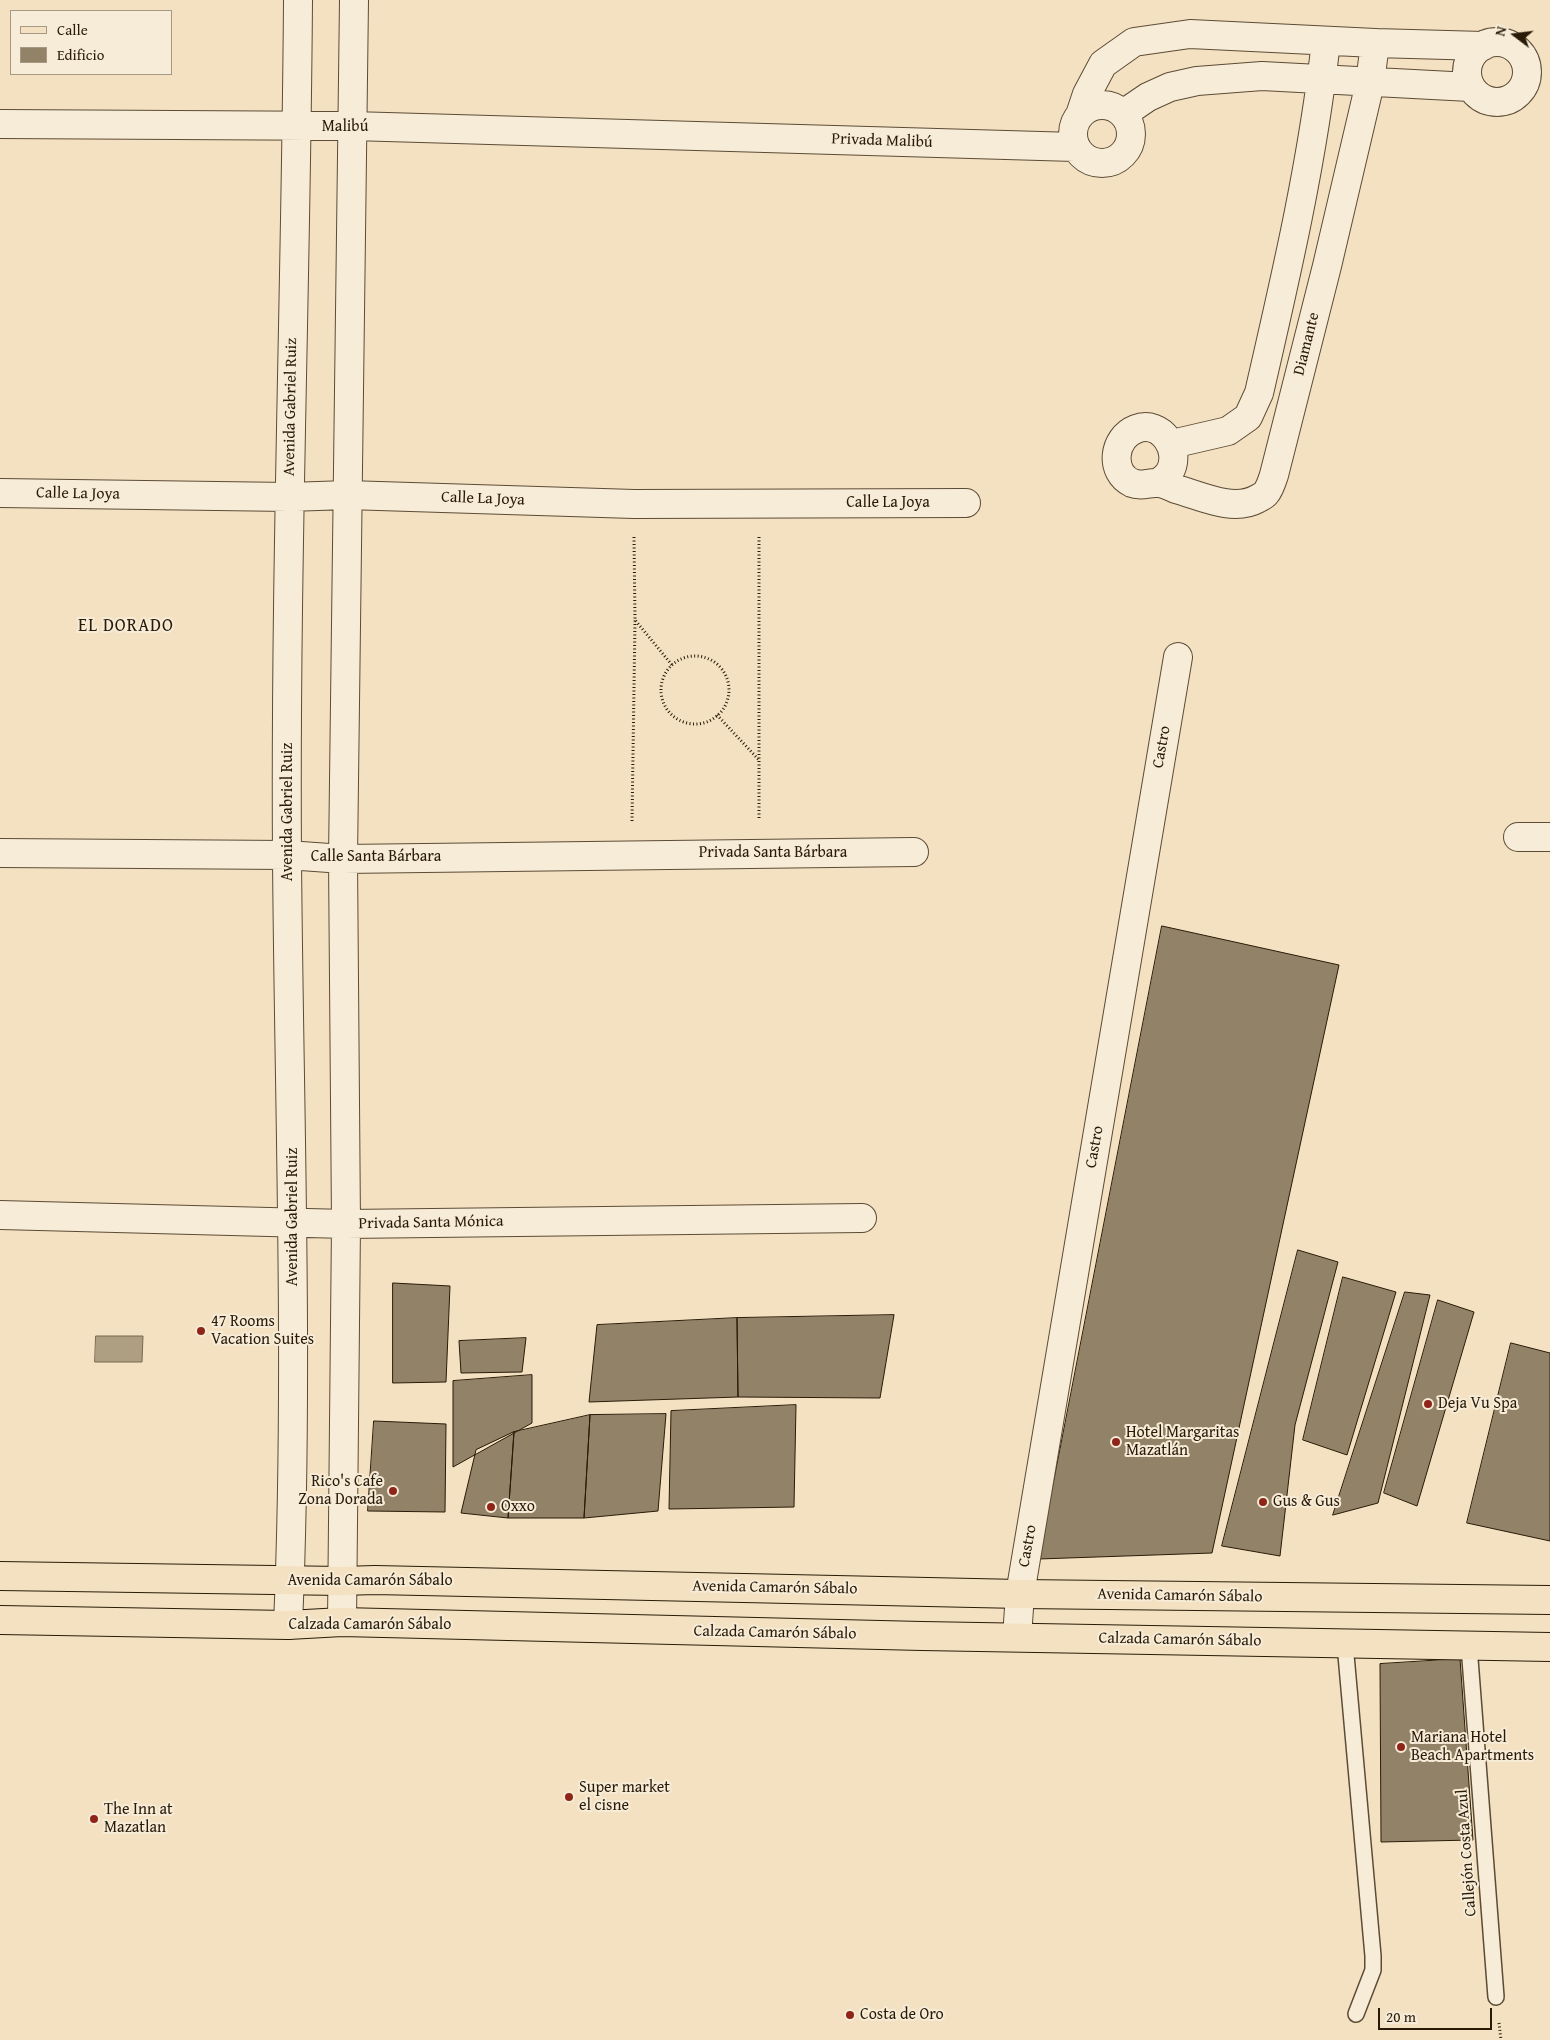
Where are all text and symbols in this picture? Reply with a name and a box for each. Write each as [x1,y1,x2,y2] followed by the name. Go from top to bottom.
[10,10,172,75] legend
[1490,10,1540,60] north arrow
[57,19,88,40] text: Calle
[1490,24,1511,38] text: N
[57,44,104,65] text: Edificio
[322,117,368,137] street label: Malibú
[831,130,933,152] street label: Privada Malibú
[1290,310,1324,378] street label: Diamante
[280,338,302,476] street label: Avenida Gabriel Ruiz
[36,484,120,504] street label: Calle La Joya
[441,488,525,510] street label: Calle La Joya
[846,493,930,513] street label: Calle La Joya
[77,615,175,637] district label: EL DORADO
[1149,724,1175,770] street label: Castro
[278,743,298,881] street label: Avenida Gabriel Ruiz
[699,843,847,863] street label: Privada Santa Bárbara
[311,847,441,867] street label: Calle Santa Bárbara
[1082,1124,1108,1170] street label: Castro
[283,1148,303,1286] street label: Avenida Gabriel Ruiz
[358,1212,504,1234] street label: Privada Santa Mónica
[211,1312,314,1350] place label: 47 Rooms Vacation Suites
[195,1325,207,1337] marker: 47 Rooms Vacation Suites
[1438,1394,1517,1414] place label: Deja Vu Spa
[1422,1398,1434,1410] marker: Deja Vu Spa
[1126,1423,1239,1461] place label: Hotel Margaritas Mazatlán
[1110,1436,1122,1448] marker: Hotel Margaritas Mazatlán
[298,1472,383,1510] place label: Rico's Cafe Zona Dorada
[387,1485,399,1497] marker: Rico's Cafe Zona Dorada
[1273,1492,1340,1512] place label: Gus & Gus
[1257,1496,1269,1508] marker: Gus & Gus
[501,1497,535,1517] place label: Oxxo
[485,1501,497,1513] marker: Oxxo
[1015,1523,1041,1569] street label: Castro
[287,1571,453,1591] street label: Avenida Camarón Sábalo
[692,1577,858,1599] street label: Avenida Camarón Sábalo
[1097,1585,1263,1607] street label: Avenida Camarón Sábalo
[289,1615,451,1635] street label: Calzada Camarón Sábalo
[693,1622,857,1644] street label: Calzada Camarón Sábalo
[1098,1629,1262,1651] street label: Calzada Camarón Sábalo
[1411,1728,1534,1766] place label: Mariana Hotel Beach Apartments
[1395,1741,1407,1753] marker: Mariana Hotel Beach Apartments
[579,1778,670,1816] place label: Super market el cisne
[1453,1789,1481,1917] street label: Callejón Costa Azul
[563,1791,575,1803] marker: Super market el cisne
[104,1800,173,1838] place label: The Inn at Mazatlan
[88,1813,100,1825] marker: The Inn at Mazatlan
[1380,1998,1494,2030] scale bar
[860,2005,944,2025] place label: Costa de Oro
[1386,2006,1416,2027] text: 20 m
[844,2009,856,2021] marker: Costa de Oro

